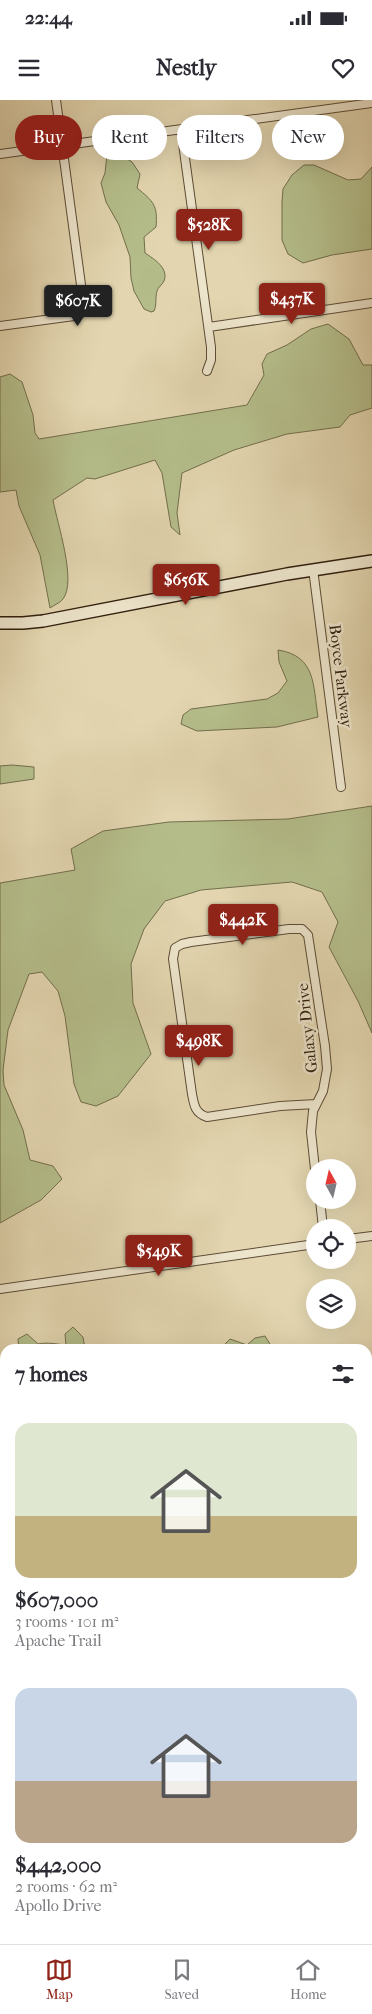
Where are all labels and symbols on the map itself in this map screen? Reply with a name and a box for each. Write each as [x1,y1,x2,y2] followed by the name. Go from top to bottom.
[174,208,244,251] pin: $528K
[257,282,327,325] pin: $437K
[43,284,113,327] pin: $607K
[151,564,221,606] pin: $656K
[325,623,357,729] street label: Boyce Parkway
[208,904,278,946] pin: $442K
[293,982,321,1074] street label: Galaxy Drive
[164,1024,234,1067] pin: $498K
[306,1159,356,1209] north arrow
[124,1234,194,1277] pin: $549K

